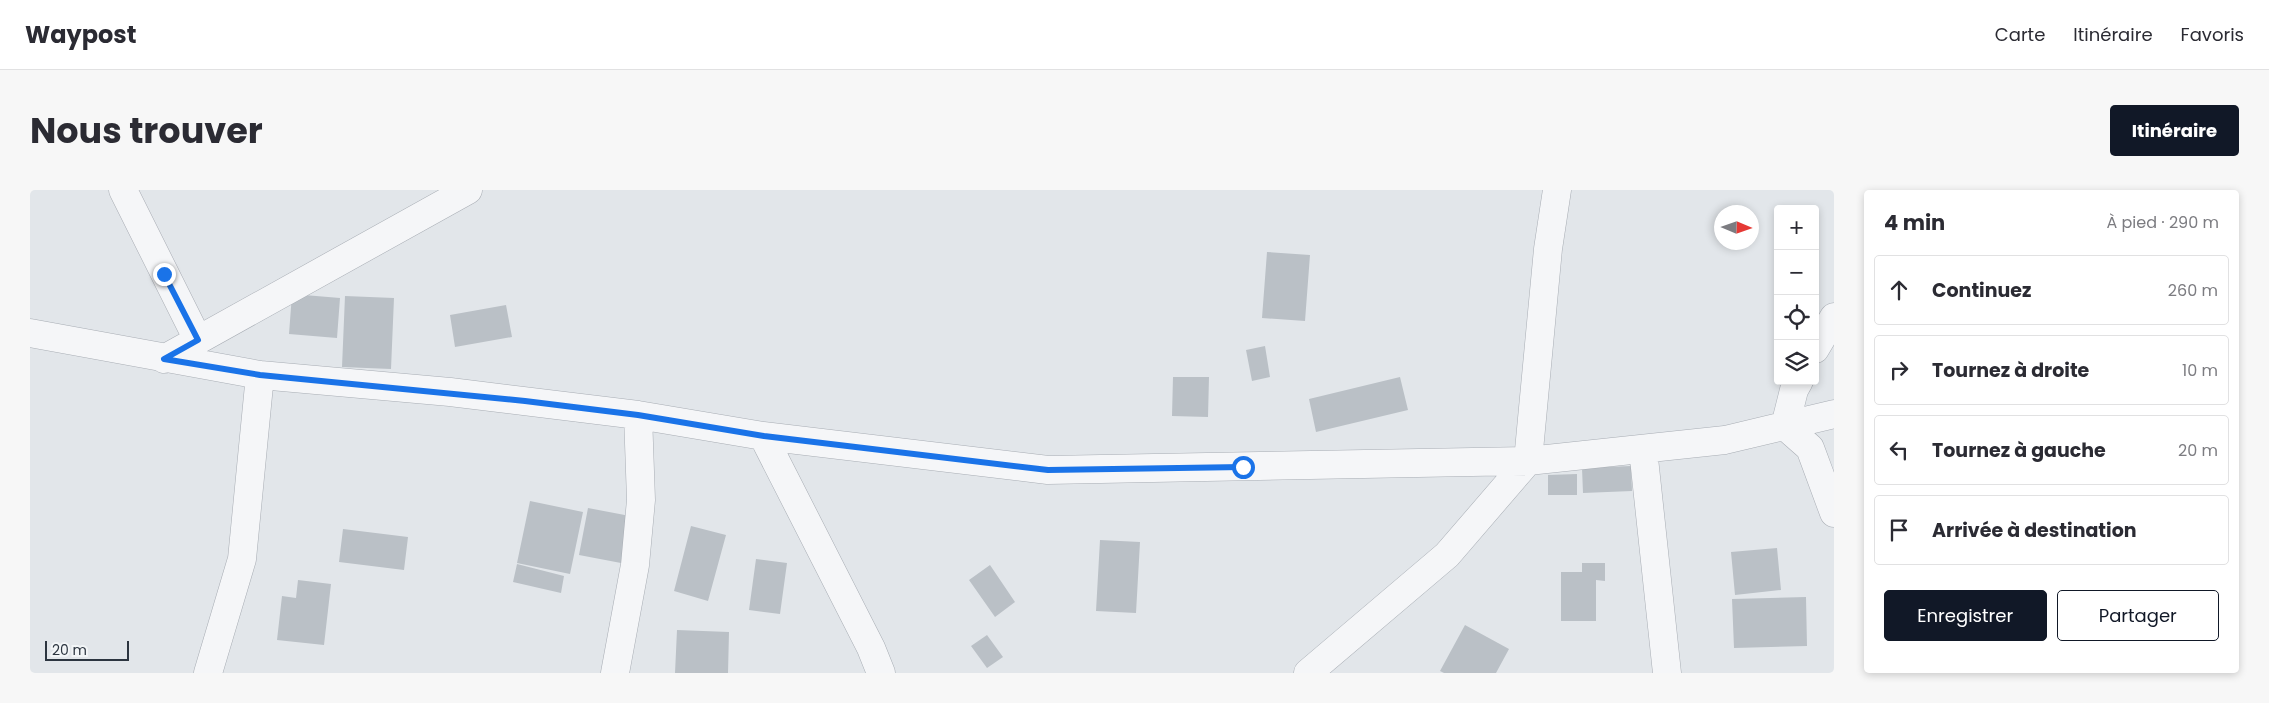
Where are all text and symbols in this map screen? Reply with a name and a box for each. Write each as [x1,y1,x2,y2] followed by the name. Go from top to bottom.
[25,18,136,51] text: Waypost
[1995,22,2045,47] text: Carte
[2073,22,2153,47] text: Itinéraire
[2181,22,2244,47] text: Favoris
[2110,105,2239,156] button: Itinéraire
[30,106,263,155] text: Nous trouver
[1714,205,1759,250] north arrow
[1774,205,1819,385] map controls
[1774,205,1819,250] button: +
[1884,208,1945,237] text: 4 min
[2106,211,2219,234] text: À pied · 290 m
[1774,250,1819,295] button: −
[153,263,176,286] route end
[1885,276,1913,304] icon: ahead
[1932,277,2031,304] text: Continuez
[2168,279,2218,302] text: 260 m
[1774,295,1819,340] button: locate
[1774,340,1819,385] button: layers
[1885,356,1913,384] icon: right
[1932,357,2089,384] text: Tournez à droite
[2182,359,2218,382] text: 10 m
[1885,436,1913,464] icon: left
[1932,437,2106,464] text: Tournez à gauche
[2178,439,2218,462] text: 20 m
[1232,456,1255,479] route start
[1885,516,1913,544] icon: arrive
[1932,517,2137,544] text: Arrivée à destination
[1884,590,2047,641] button: Enregistrer
[2057,590,2219,641] button: Partager
[45,638,129,661] scale bar
[52,640,87,660] text: 20 m

